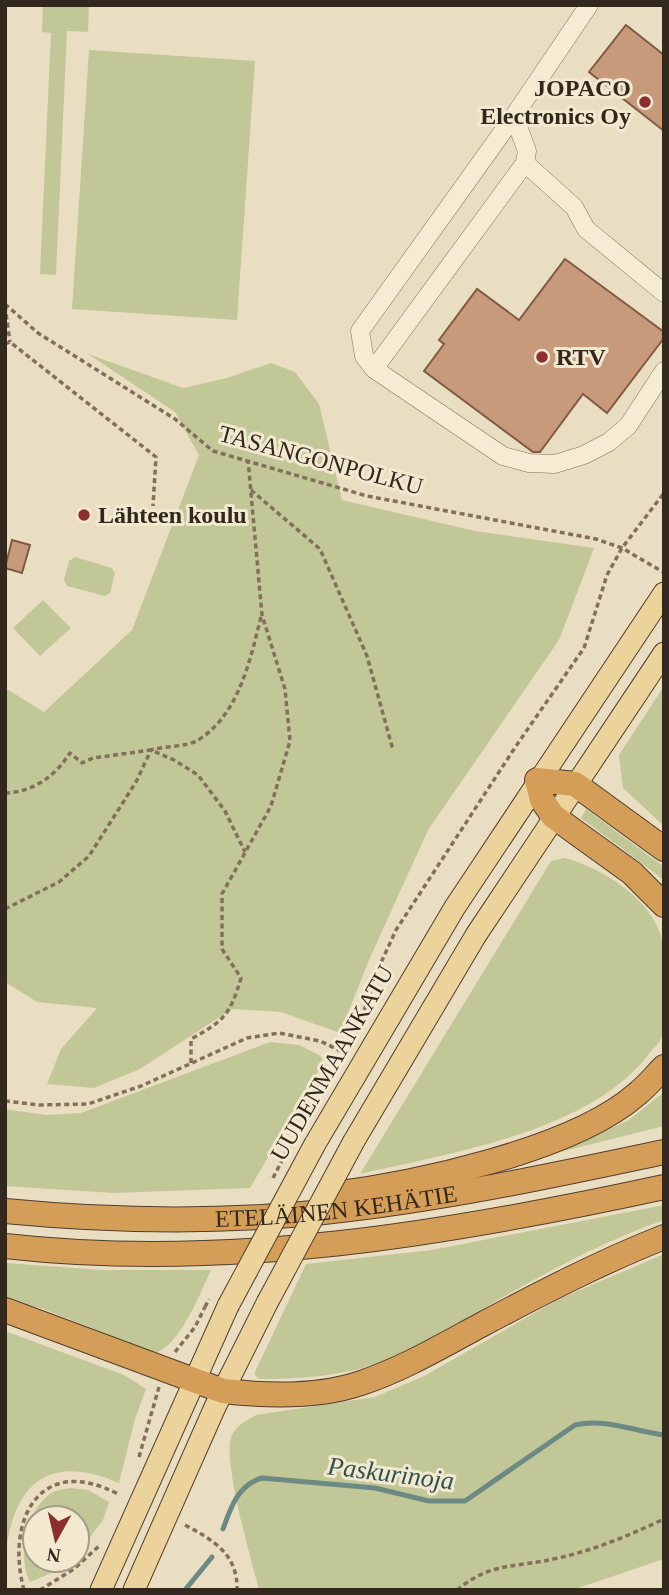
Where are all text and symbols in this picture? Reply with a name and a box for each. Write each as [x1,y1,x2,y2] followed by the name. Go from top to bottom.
[480,75,631,129] place label: JOPACO Electronics Oy
[637,94,653,110] marker: JOPACO Electronics Oy
[556,344,606,370] place label: RTV
[534,349,550,365] marker: RTV
[216,420,426,500] street label: TASANGONPOLKU
[98,502,247,528] place label: Lähteen koulu
[76,507,92,523] marker: Lähteen koulu
[265,961,399,1165] street label: UUDENMAANKATU
[215,1180,459,1232] street label: ETELÄINEN KEHÄTIE
[325,1451,456,1496] water label: Paskurinoja
[21,1504,91,1574] north arrow
[45,1544,62,1567] text: N

